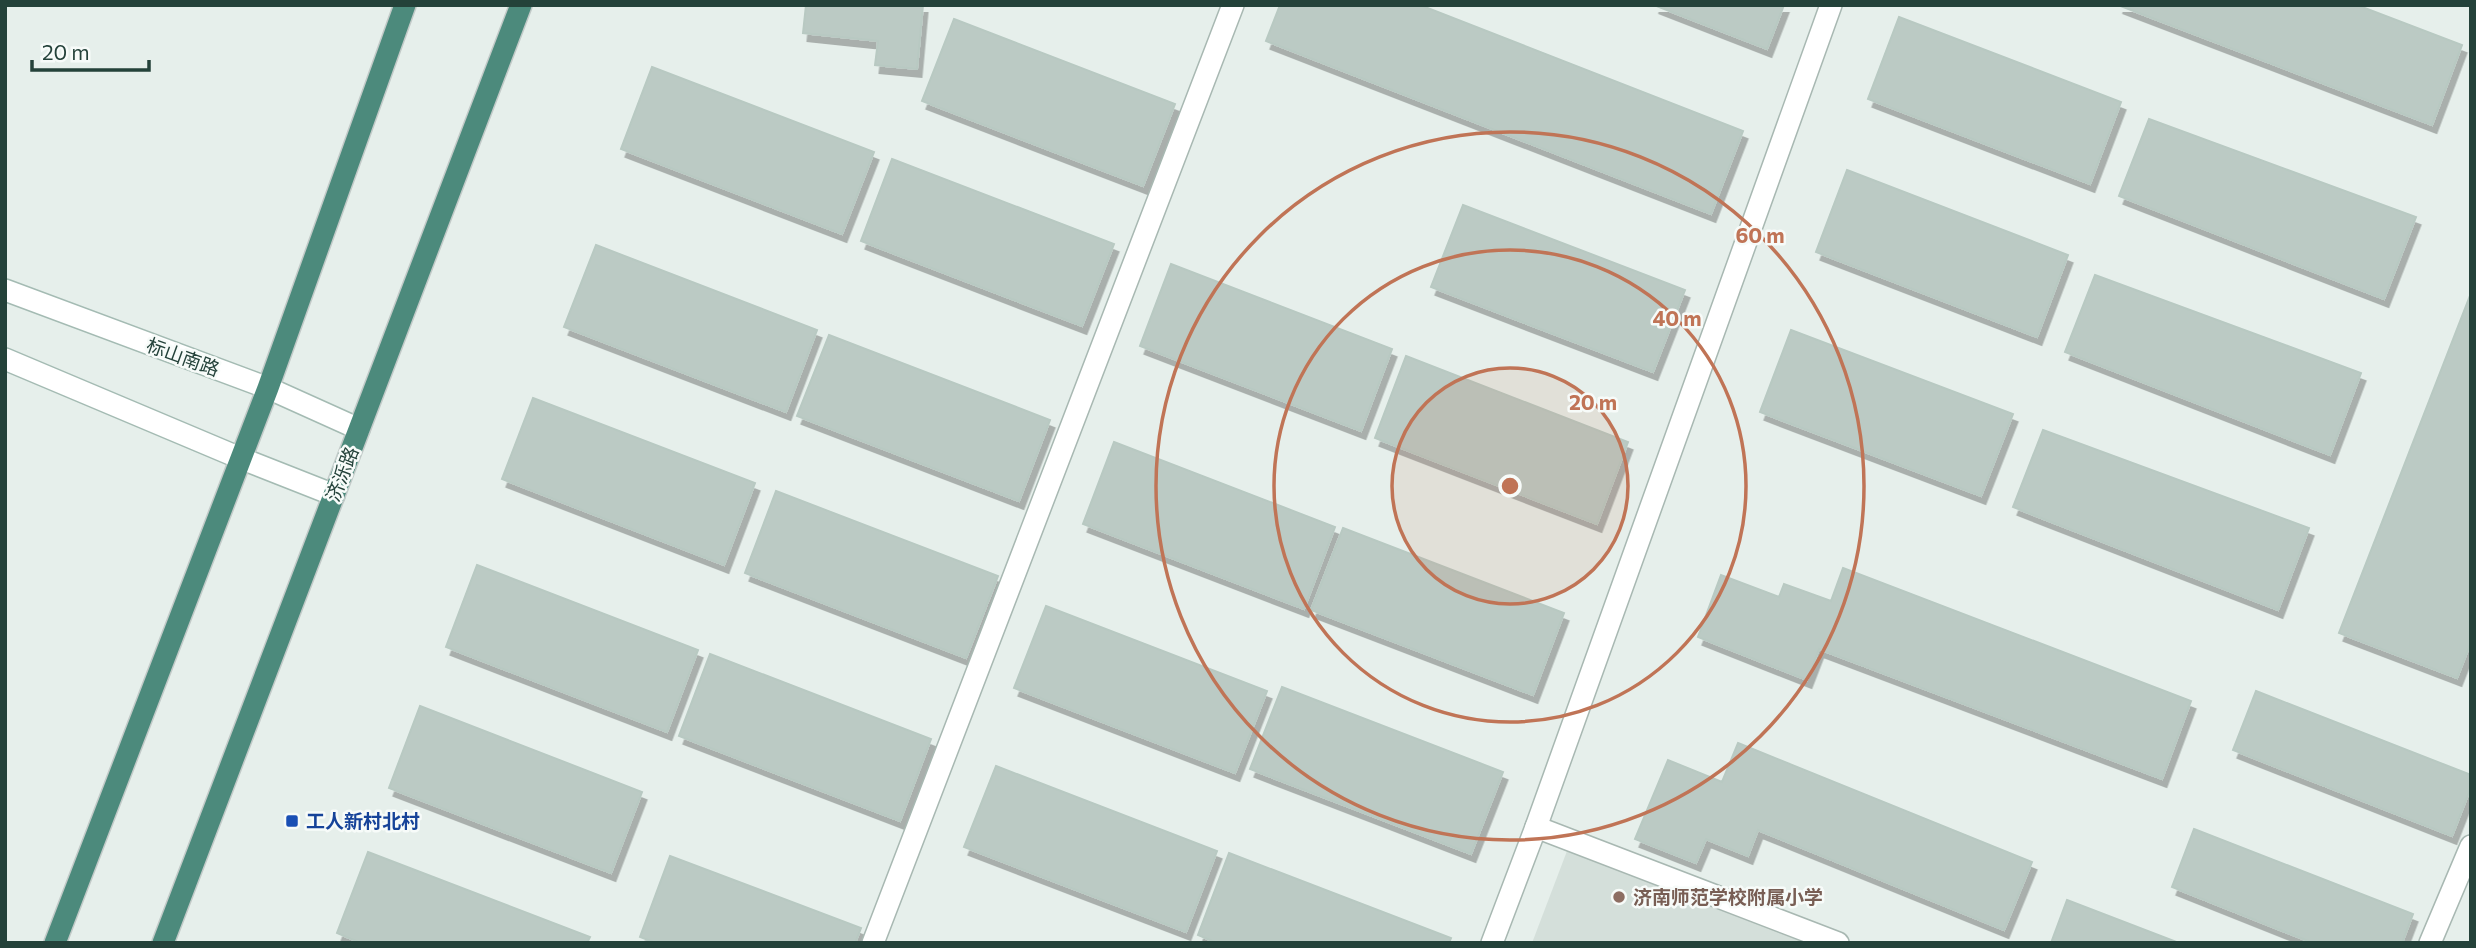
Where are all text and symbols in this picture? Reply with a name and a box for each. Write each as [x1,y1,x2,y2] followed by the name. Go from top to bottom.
[32,28,149,72] scale bar
[42,39,90,64] text: 20 m
[1735,222,1785,247] text: 60 m
[1652,305,1702,330] text: 40 m
[144,333,223,380] street label: 标山南路
[1569,389,1617,414] text: 20 m
[321,443,362,505] street label: 济泺路
[1498,474,1522,498] centre of rings
[306,809,420,832] place label: 工人新村北村
[284,813,300,829] marker: 工人新村北村
[1633,885,1823,908] place label: 济南师范学校附属小学
[1611,889,1627,905] marker: 济南师范学校附属小学

